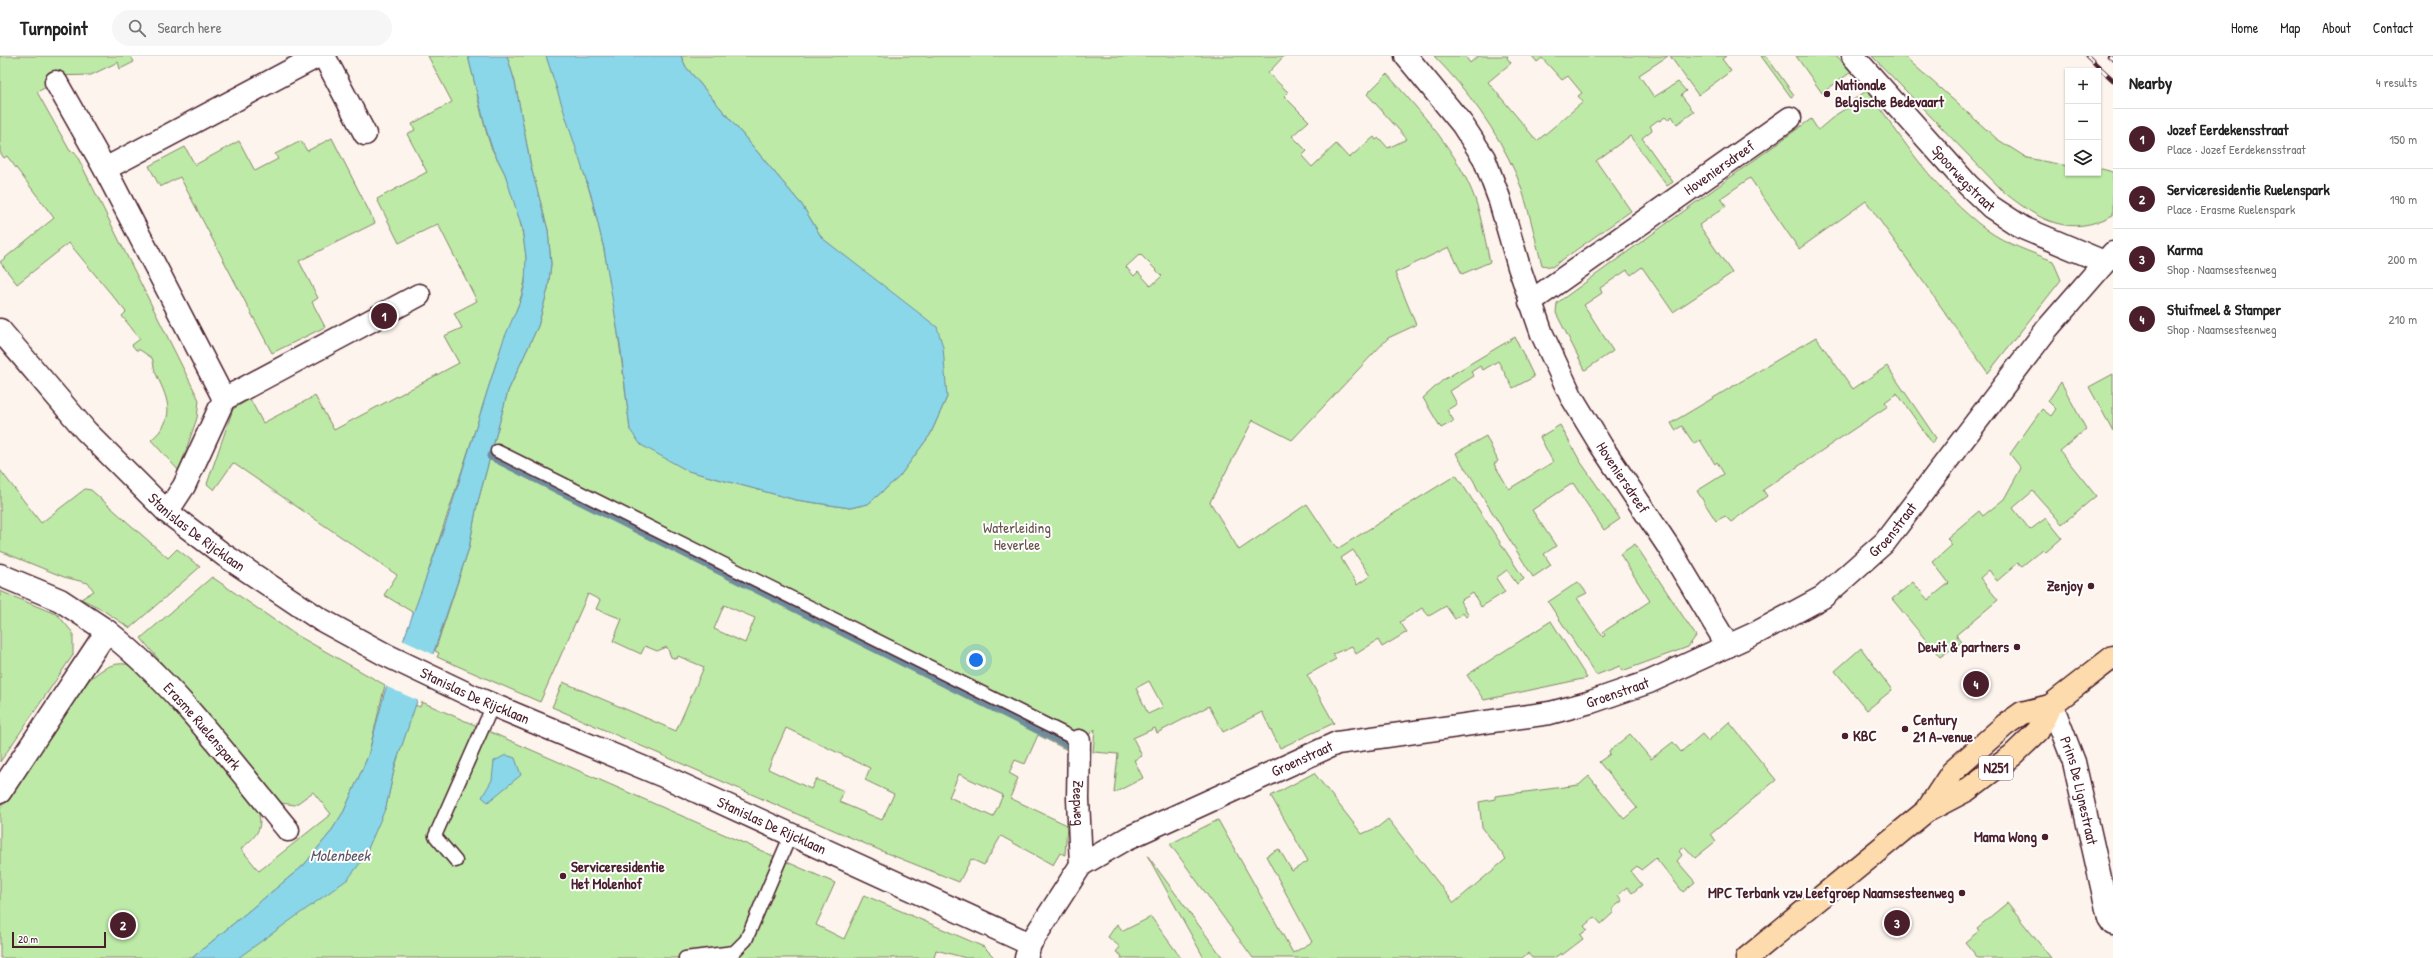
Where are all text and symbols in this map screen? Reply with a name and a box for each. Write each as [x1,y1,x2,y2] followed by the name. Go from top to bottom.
[112,10,392,46] search box
[20,15,88,41] text: Turnpoint
[126,17,148,39] icon: search
[158,17,222,38] text: Search here
[2231,18,2258,37] text: Home
[2280,18,2300,37] text: Map
[2322,18,2351,37] text: About
[2373,18,2413,37] text: Contact
[2065,68,2101,176] map controls
[2065,68,2101,104] button: +
[2129,71,2172,94] text: Nearby
[2376,73,2417,91] text: 4 results
[1835,74,1945,113] place label: Nationale Belgische Bedevaart
[1822,89,1832,99] marker: Nationale Belgische Bedevaart
[2065,104,2101,140] button: −
[2167,119,2288,140] text: Jozef Eerdekensstraat
[2140,130,2144,148] text: 1
[2389,130,2417,148] text: 150 m
[1680,135,1759,200] street label: Hoveniersdreef
[1927,140,2000,217] street label: Spoorwegstraat
[2065,140,2101,176] button: layers
[2167,140,2306,158] text: Place · Jozef Eerdekensstraat
[2167,179,2330,200] text: Serviceresidentie Ruelenspark
[2139,190,2145,208] text: 2
[2390,190,2417,208] text: 190 m
[2167,200,2295,218] text: Place · Erasme Ruelenspark
[2167,239,2203,260] text: Karma
[2139,250,2145,268] text: 3
[2387,250,2417,268] text: 200 m
[2167,260,2277,278] text: Shop · Naamsesteenweg
[2167,299,2281,320] text: Stuifmeel & Stamper
[371,301,397,331] pin: 1
[2140,310,2144,328] text: 4
[2389,310,2417,328] text: 210 m
[2167,320,2277,338] text: Shop · Naamsesteenweg
[1591,438,1655,518] street label: Hoveniersdreef
[144,488,250,576] street label: Stanislas De Rijcklaan
[1864,497,1922,562] street label: Groenstraat
[983,517,1051,555] park label: Waterleiding Heverlee
[2047,575,2084,597] place label: Zenjoy
[2086,581,2096,591] marker: Zenjoy
[1918,636,2009,658] place label: Dewit & partners
[2012,642,2022,652] marker: Dewit & partners
[966,650,986,670] your location
[417,662,533,729] street label: Stanislas De Rijcklaan
[1963,669,1989,699] pin: 4
[1584,672,1653,713] street label: Groenstraat
[159,678,246,774] street label: Erasme Ruelenspark
[1913,709,1973,747] place label: Century 21 A-venue
[1900,724,1910,734] marker: Century 21 A-venue
[1853,725,1877,746] place label: KBC
[1840,731,1850,741] marker: KBC
[2055,733,2103,847] street label: Prins De Lignestraat
[1268,735,1337,782] street label: Groenstraat
[1979,756,2013,780] road number: N251
[1068,780,1090,827] street label: Zeepweg
[714,791,830,859] street label: Stanislas De Rijcklaan
[1974,826,2037,848] place label: Mama Wong
[2040,832,2050,842] marker: Mama Wong
[310,844,371,866] water label: Molenbeek
[571,856,665,894] place label: Serviceresidentie Het Molenhof
[558,871,568,881] marker: Serviceresidentie Het Molenhof
[1708,882,1954,904] place label: MPC Terbank vzw Leefgroep Naamsesteenweg
[1957,888,1967,898] marker: MPC Terbank vzw Leefgroep Naamsesteenweg
[1884,908,1910,938] pin: 3
[110,910,136,940] pin: 2
[12,930,106,949] scale bar
[18,932,38,946] text: 20 m

